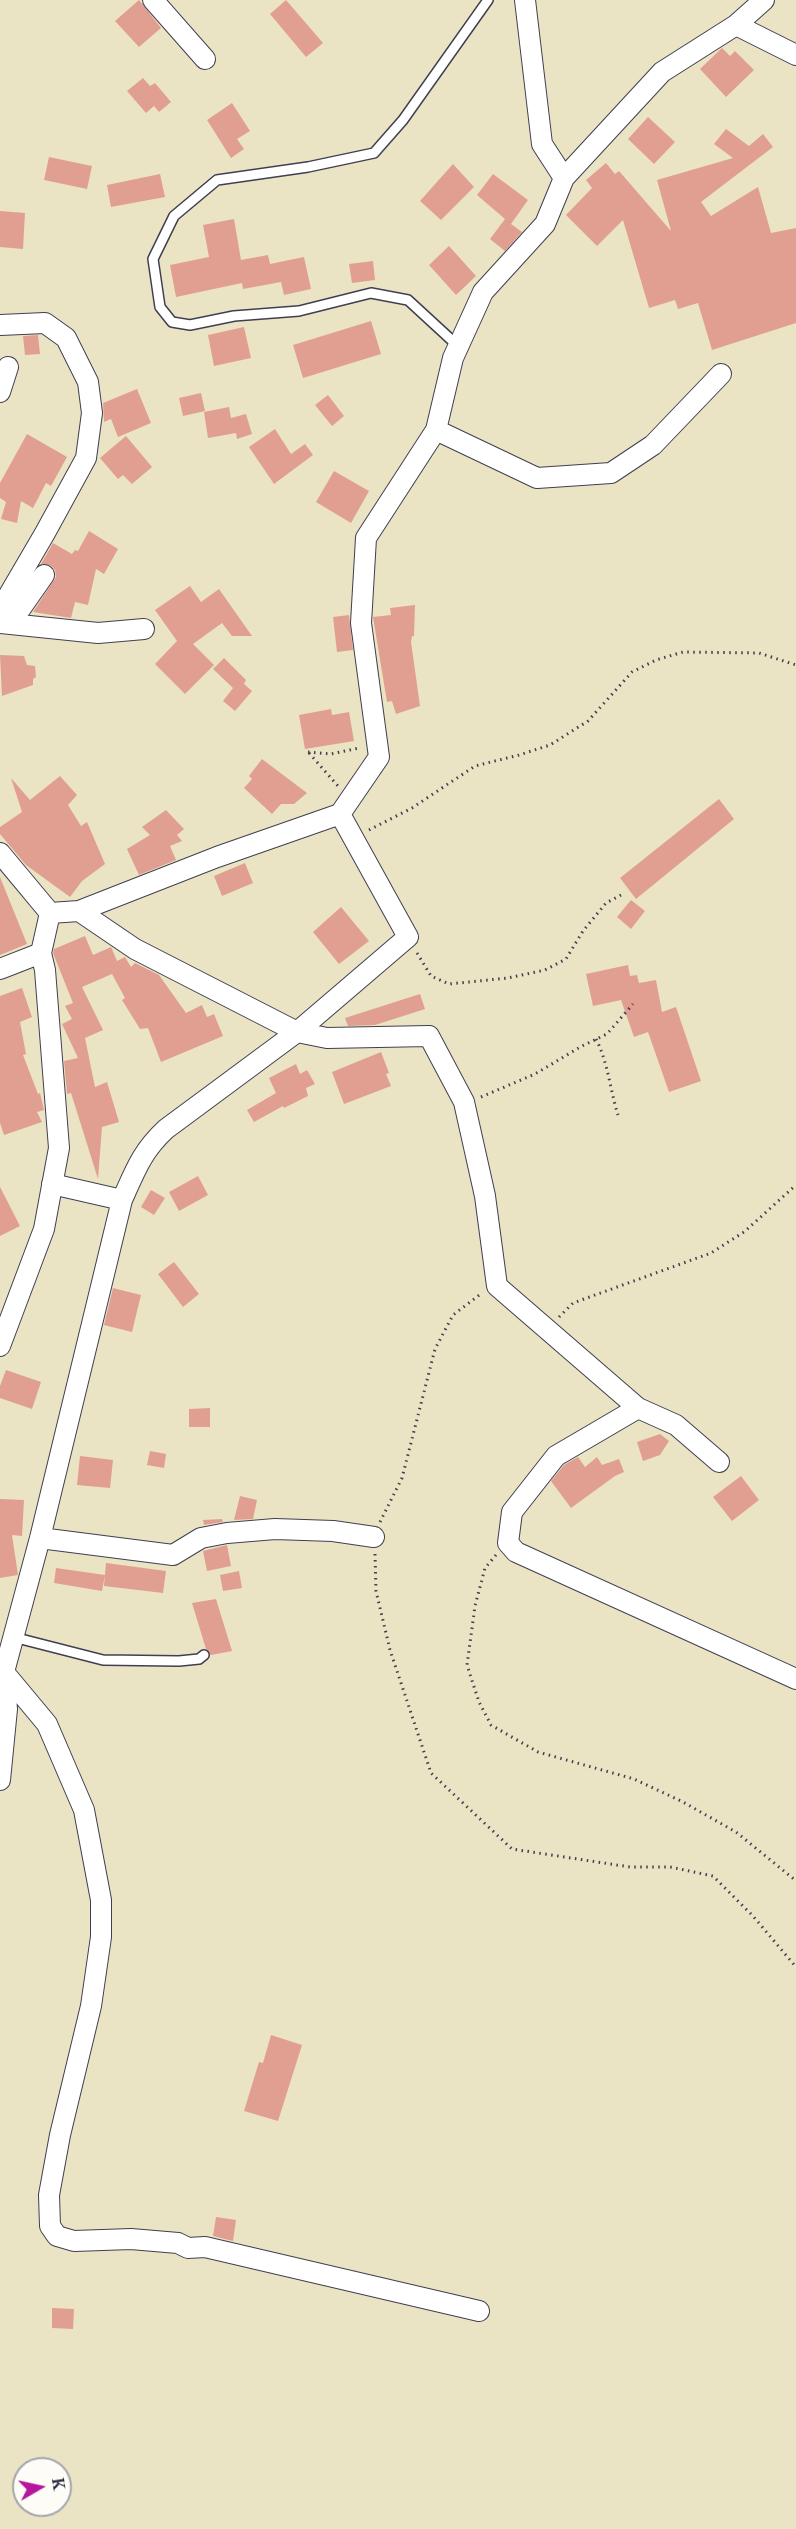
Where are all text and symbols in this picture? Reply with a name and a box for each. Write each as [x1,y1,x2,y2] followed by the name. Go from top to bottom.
[12,2457,72,2517] north arrow
[46,2476,70,2493] text: K

